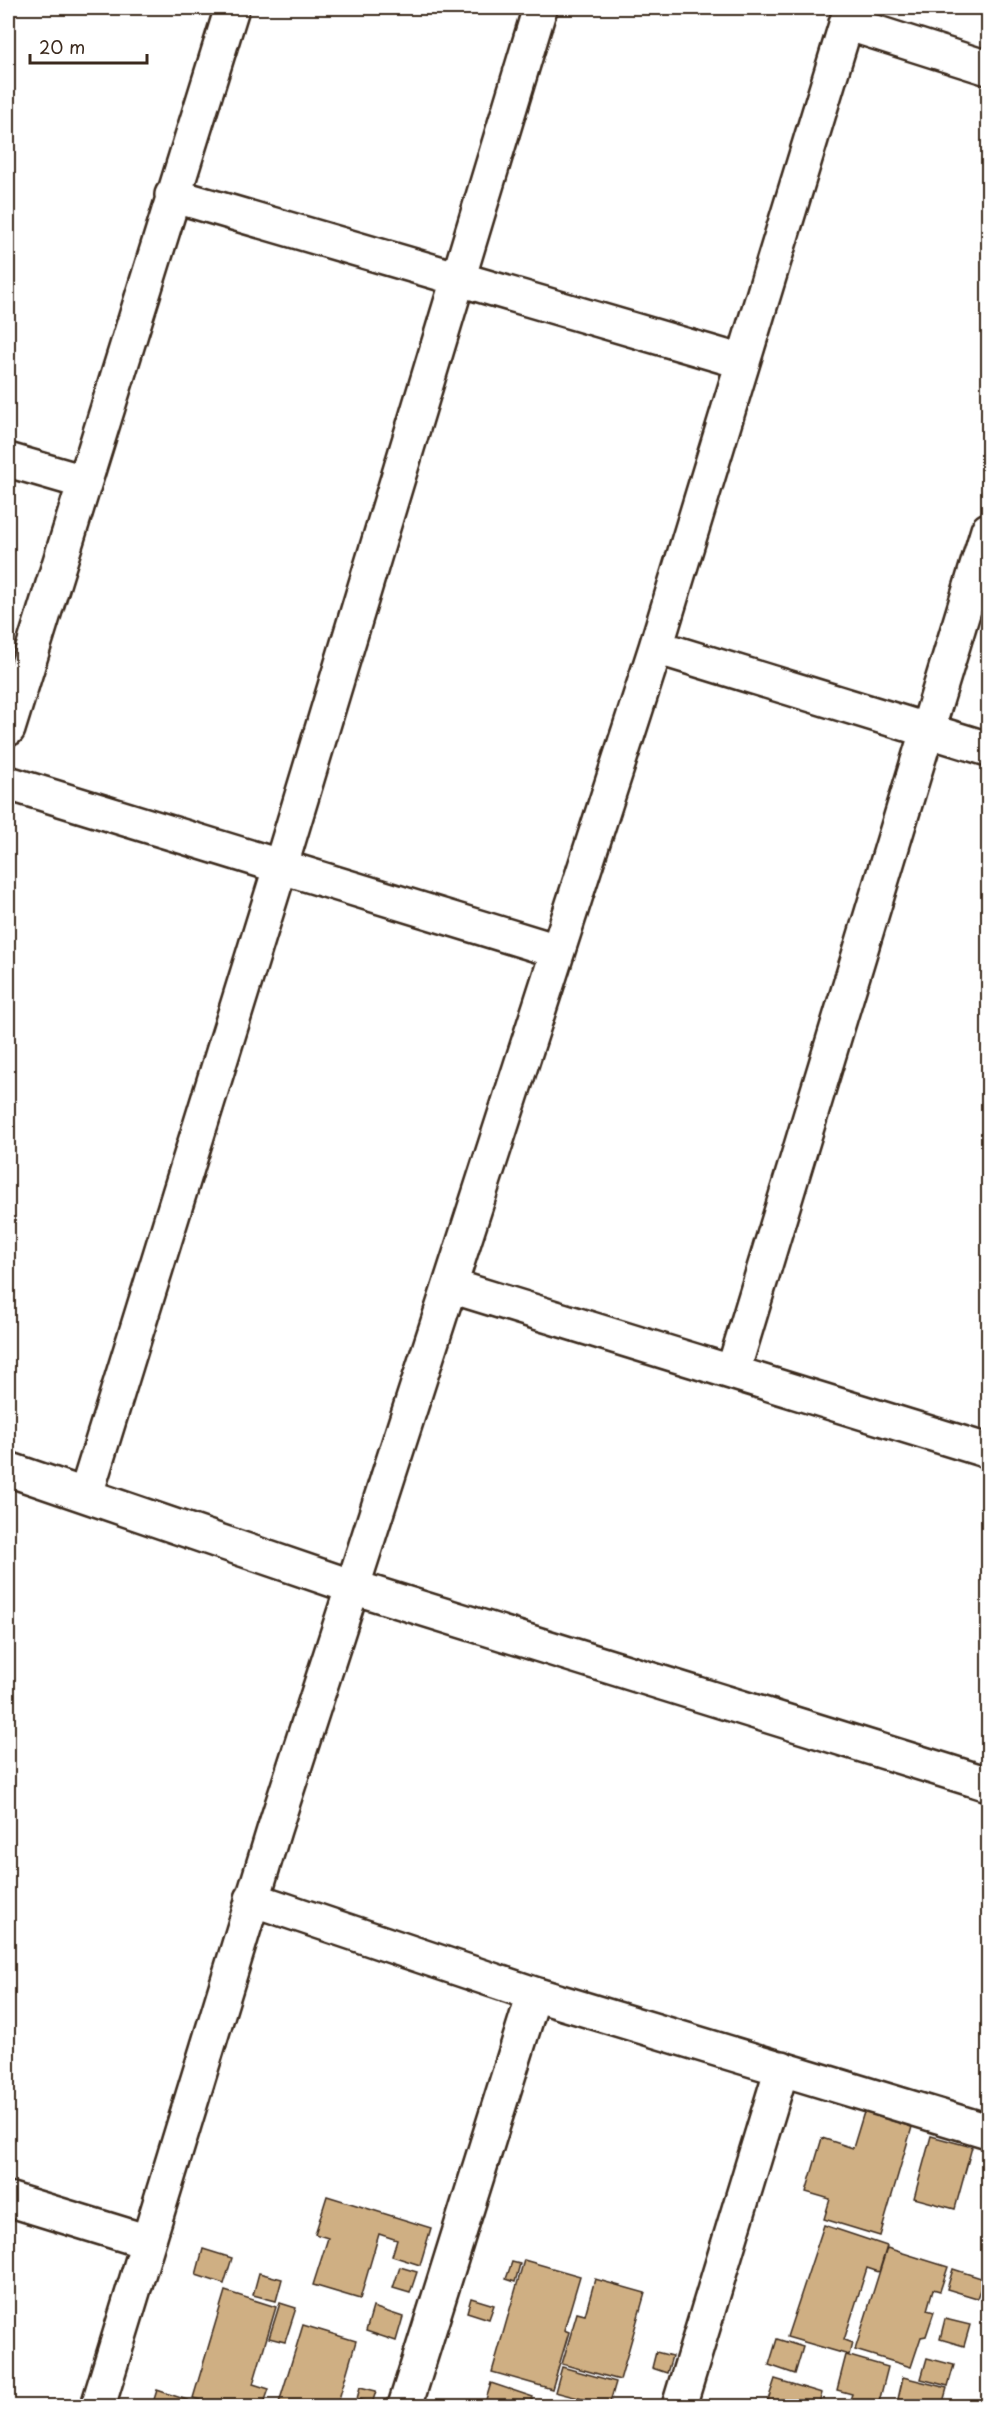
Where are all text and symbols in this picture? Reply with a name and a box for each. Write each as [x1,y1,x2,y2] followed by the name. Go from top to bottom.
[30,27,147,65] scale bar
[39,33,85,60] text: 20 m

